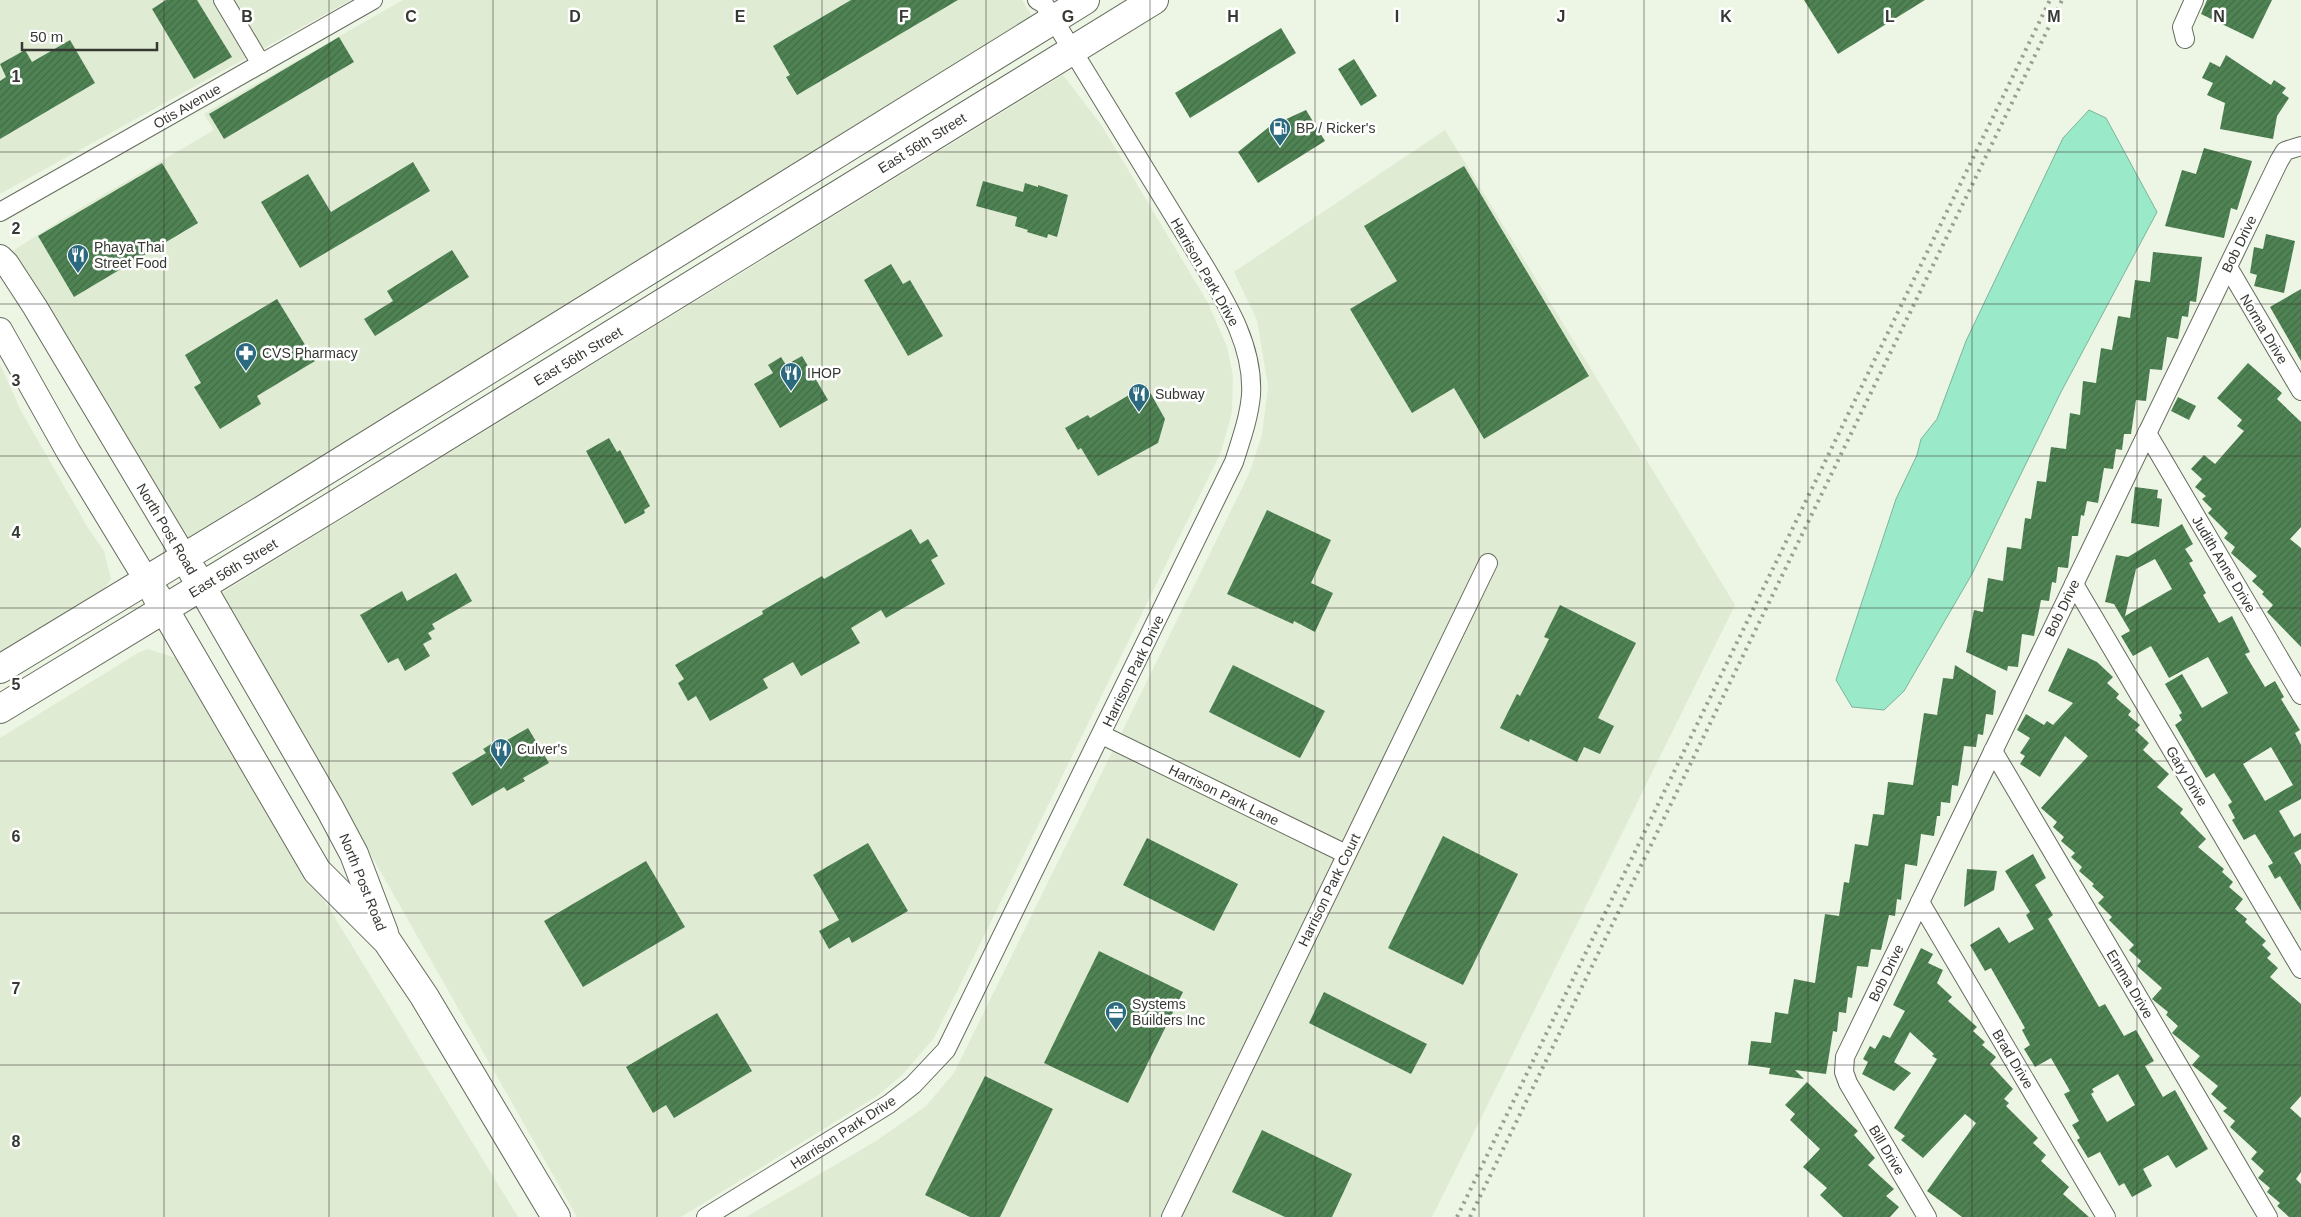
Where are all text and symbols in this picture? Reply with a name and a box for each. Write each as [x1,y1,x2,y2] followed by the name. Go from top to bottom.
[241,8,253,25] text: B
[405,8,417,25] text: C
[569,8,581,25] text: D
[735,8,746,25] text: E
[899,8,909,25] text: F
[1062,8,1074,25] text: G
[1227,8,1239,25] text: H
[1395,8,1399,25] text: I
[1557,8,1565,25] text: J
[1720,8,1732,25] text: K
[1885,8,1895,25] text: L
[2047,8,2061,25] text: M
[2213,8,2225,25] text: N
[22,20,158,52] scale bar
[30,28,63,45] text: 50 m
[12,68,21,85] text: 1
[150,80,224,132] street label: Otis Avenue
[875,110,969,176] street label: East 56th Street
[1268,116,1292,147] fuel station icon: BP / Ricker's
[1296,120,1375,136] place label: BP / Ricker's
[2218,213,2260,275] street label: Bob Drive
[1168,215,1243,329] street label: Harrison Park Drive
[12,220,21,237] text: 2
[94,239,167,271] place label: Phaya Thai Street Food
[66,243,90,274] restaurant icon: Phaya Thai Street Food
[2237,291,2291,367] street label: Norma Drive
[531,323,625,389] street label: East 56th Street
[234,341,258,372] pharmacy icon: CVS Pharmacy
[262,345,358,361] place label: CVS Pharmacy
[779,361,803,392] restaurant icon: IHOP
[807,365,841,381] place label: IHOP
[12,372,21,389] text: 3
[1127,382,1151,413] restaurant icon: Subway
[1155,386,1205,402] place label: Subway
[133,481,201,577] street label: North Post Road
[2189,513,2259,615] street label: Judith Anne Drive
[12,524,21,541] text: 4
[186,535,280,601] street label: East 56th Street
[2041,577,2083,639] street label: Bob Drive
[1099,612,1167,729] street label: Harrison Park Drive
[12,676,21,693] text: 5
[489,737,513,768] restaurant icon: Culver's
[517,741,567,757] place label: Culver's
[2163,743,2211,809] street label: Gary Drive
[1166,761,1282,829] street label: Harrison Park Lane
[12,828,21,845] text: 6
[336,831,390,933] street label: North Post Road
[1295,831,1363,949] street label: Harrison Park Court
[1865,942,1907,1004] street label: Bob Drive
[2103,947,2157,1021] street label: Emma Drive
[12,980,21,997] text: 7
[1132,996,1205,1028] place label: Systems Builders Inc
[1104,1000,1128,1031] office icon: Systems Builders Inc
[1989,1027,2037,1092] street label: Brad Drive
[787,1092,899,1172] street label: Harrison Park Drive
[1866,1122,1908,1178] street label: Bill Drive
[12,1133,21,1150] text: 8

